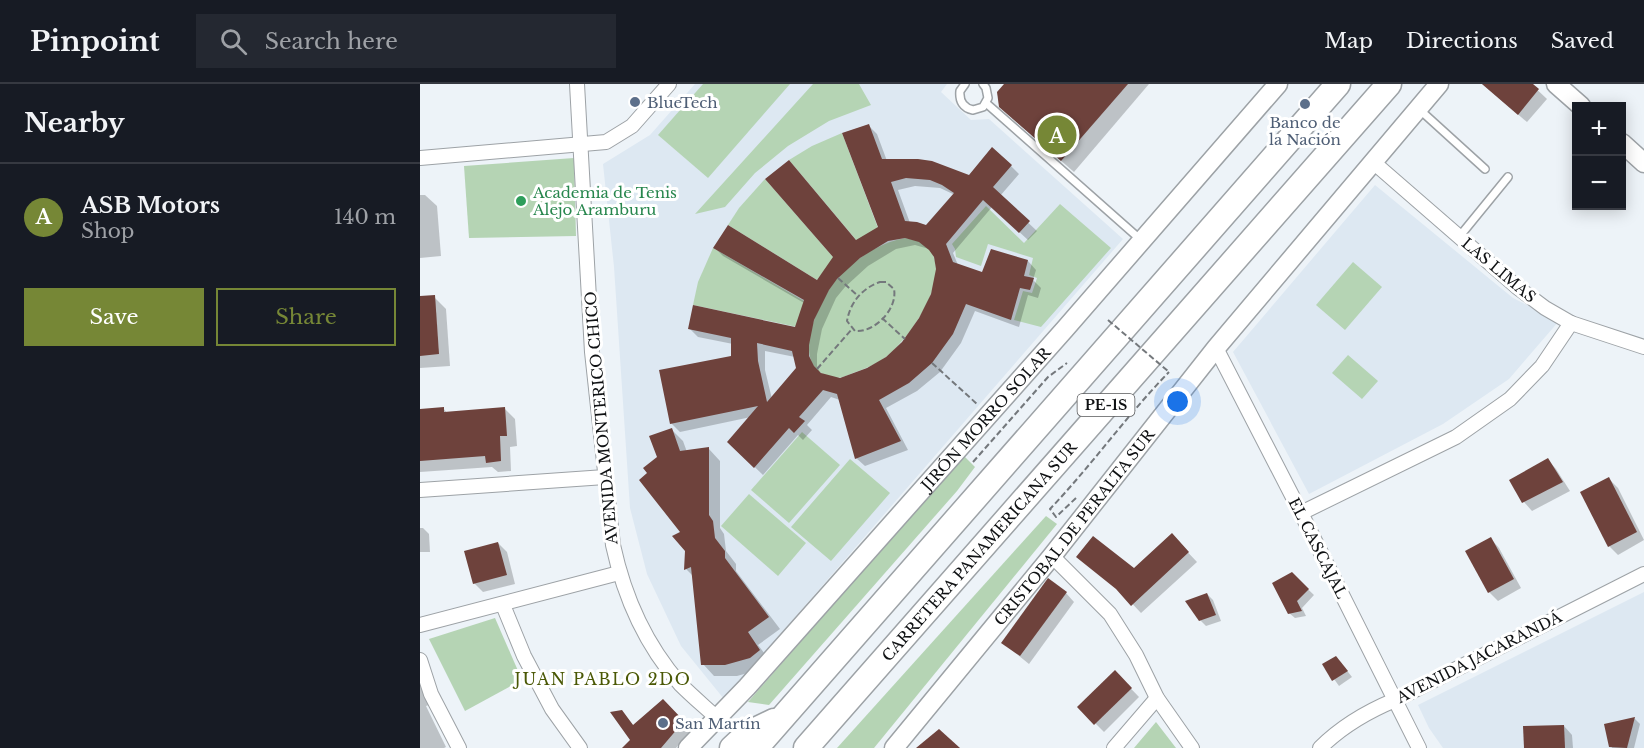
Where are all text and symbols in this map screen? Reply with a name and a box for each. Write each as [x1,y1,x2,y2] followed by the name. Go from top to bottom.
[196,14,616,68] search box
[30,24,160,59] text: Pinpoint
[217,25,250,58] icon: search
[265,28,398,55] text: Search here
[1324,28,1373,54] text: Map
[1406,28,1518,54] text: Directions
[1551,28,1614,54] text: Saved
[647,93,718,112] place label: BlueTech
[628,95,642,109] marker: BlueTech
[1298,97,1312,111] marker: Banco de la Nación
[1572,102,1626,210] map controls
[1572,102,1626,156] button: +
[24,107,125,139] text: Nearby
[1038,112,1076,158] pin: A
[1269,113,1341,149] place label: Banco de la Nación
[1572,156,1626,210] button: −
[532,183,677,219] place label: Academia de Tenis Alejo Aramburu
[81,192,220,219] text: ASB Motors
[514,194,528,208] marker: Academia de Tenis Alejo Aramburu
[35,205,52,229] text: A
[334,205,396,229] text: 140 m
[81,219,134,243] text: Shop
[1458,233,1540,307] street label: LAS LIMAS
[24,288,204,346] button: Save
[216,288,396,346] button: Share
[580,291,622,546] street label: AVENIDA MONTERICO CHICO
[915,342,1055,496] street label: JIRÓN MORRO SOLAR
[1163,387,1192,416] your location
[1078,394,1134,416] road number: PE-1S
[990,424,1159,629] street label: CRISTOBAL DE PERALTA SUR
[877,436,1081,665] street label: CARRETERA PANAMERICANA SUR
[1284,494,1352,602] street label: EL CASCAJAL
[1392,607,1565,707] street label: AVENIDA JACARANDÁ
[513,669,691,689] district label: JUAN PABLO 2DO
[675,714,761,733] place label: San Martín
[656,716,670,730] marker: San Martín

